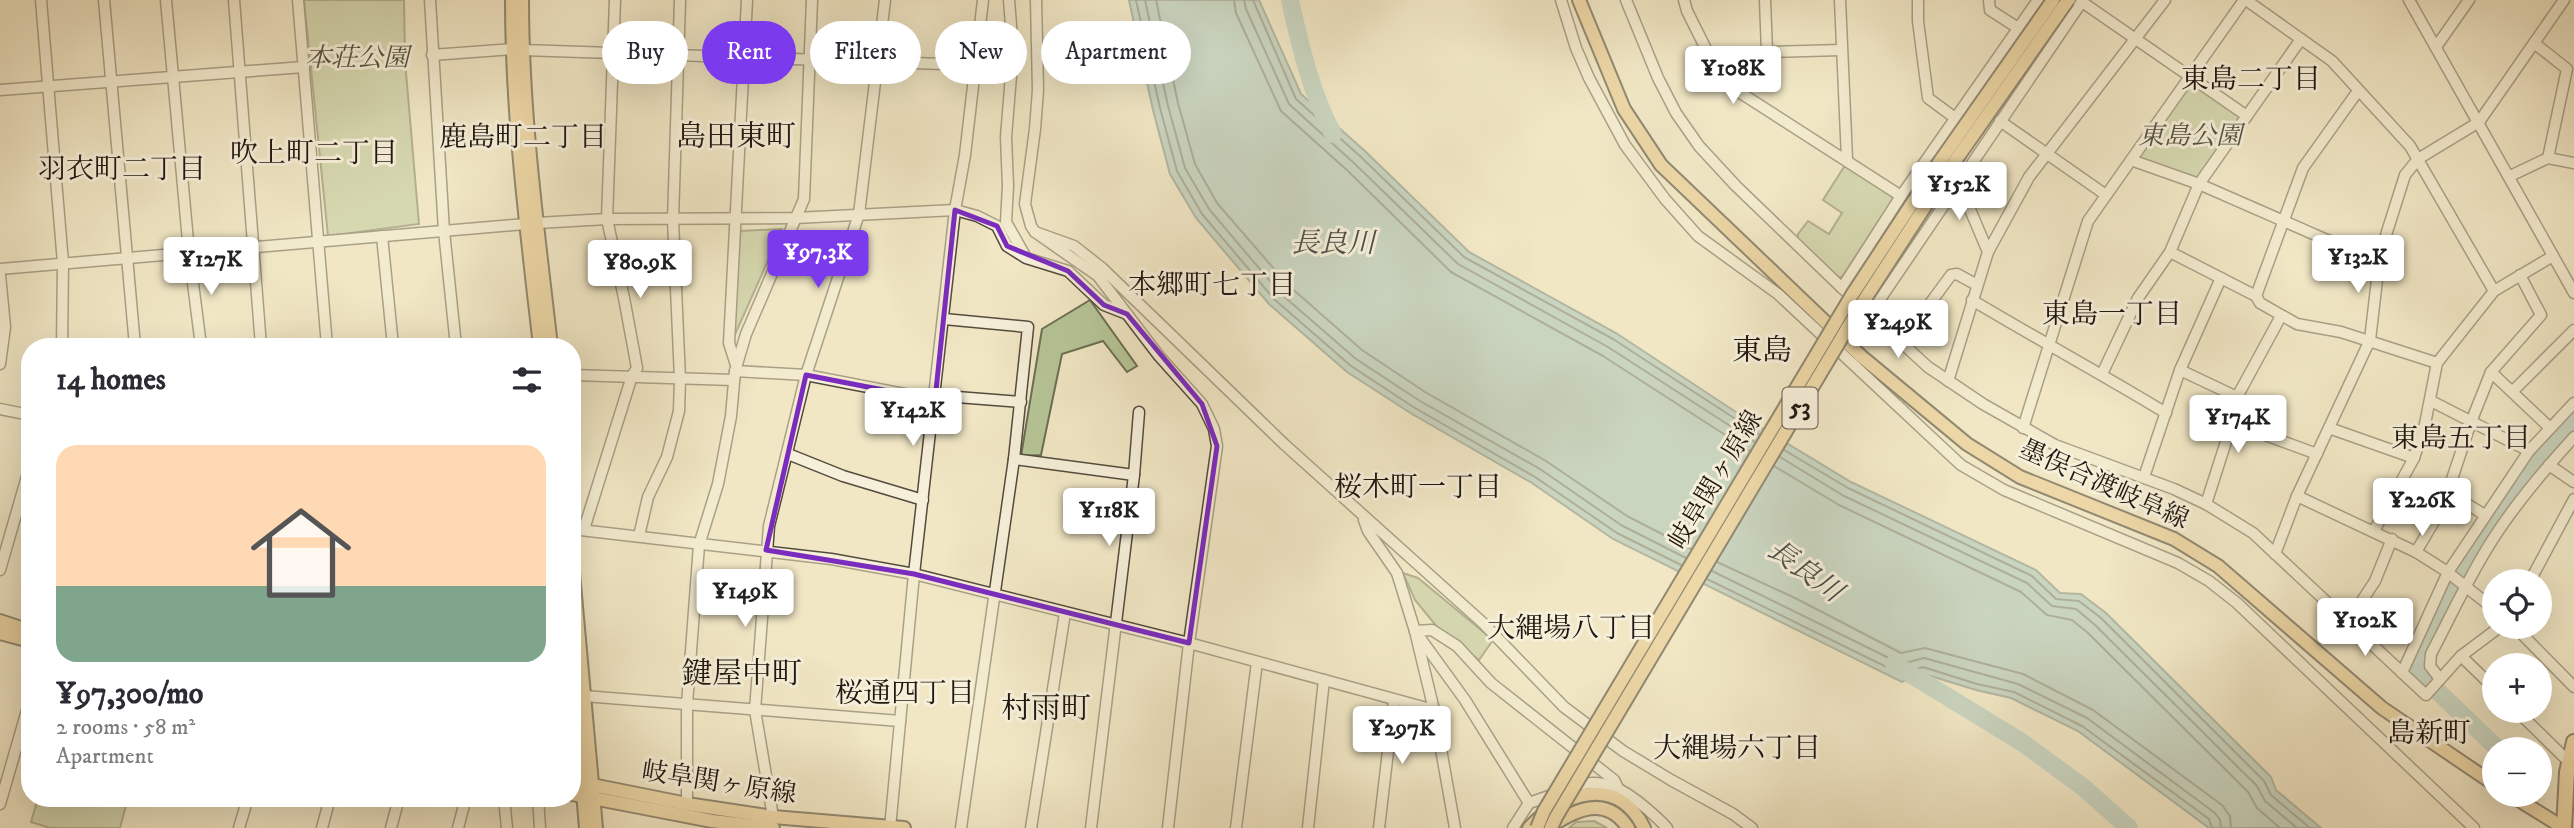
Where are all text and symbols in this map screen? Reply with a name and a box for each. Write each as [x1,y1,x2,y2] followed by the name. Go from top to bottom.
[602,21,688,84] chip: Buy
[702,21,796,84] chip: Rent
[810,21,921,84] chip: Filters
[935,21,1027,84] chip: New
[1041,21,1191,84] chip: Apartment
[305,42,413,75] park label: 本荘公園
[1684,46,1782,106] pin: ¥108K
[1701,54,1765,83] text: ¥108K
[2181,62,2321,97] district label: 東島二丁目
[676,119,796,156] district label: 島田東町
[439,120,607,155] district label: 鹿島町二丁目
[2138,120,2246,153] park label: 東島公園
[230,136,398,171] district label: 吹上町二丁目
[38,152,206,187] district label: 羽衣町二丁目
[1910,162,2008,222] pin: ¥152K
[1928,170,1990,199] text: ¥152K
[1291,226,1378,261] water label: 長良川
[761,230,875,290] pin: ¥97.3K
[2309,236,2407,295] pin: ¥132K
[162,238,260,297] pin: ¥127K
[783,238,853,267] text: ¥97.3K
[583,240,697,300] pin: ¥80.9K
[2328,243,2388,272] text: ¥132K
[180,245,242,274] text: ¥127K
[604,248,676,277] text: ¥80.9K
[1128,268,1296,303] district label: 本郷町七丁目
[2042,297,2182,332] district label: 東島一丁目
[1849,300,1947,360] pin: ¥249K
[1864,308,1932,337] text: ¥249K
[1732,333,1792,370] district label: 東島
[508,361,546,399] icon: filters
[56,362,166,399] text: 14 homes
[864,388,962,448] pin: ¥142K
[1783,388,1818,428] road number: 53
[881,396,945,425] text: ¥142K
[2189,396,2287,455] pin: ¥174K
[2205,403,2271,432] text: ¥174K
[1662,405,1770,555] street label: 岐阜関ヶ原線
[2391,421,2531,456] district label: 東島五丁目
[2014,433,2194,537] street label: 墨俣合渡岐阜線
[1334,470,1502,505] district label: 桜木町一丁目
[2373,478,2471,538] pin: ¥226K
[2389,486,2455,515] text: ¥226K
[1060,489,1158,548] pin: ¥118K
[238,490,364,616] icon: home
[1079,496,1139,525] text: ¥118K
[1761,532,1852,612] water label: 長良川
[2482,569,2552,807] map controls
[2482,569,2552,639] button: locate
[696,570,794,629] pin: ¥149K
[713,577,777,606] text: ¥149K
[2316,598,2414,658] pin: ¥102K
[2333,606,2397,635] text: ¥102K
[1487,611,1655,646] district label: 大縄場八丁目
[2482,653,2552,723] button: +
[682,656,802,693] district label: 鍵屋中町
[56,676,203,713] text: ¥97,300/mo
[835,676,975,711] district label: 桜通四丁目
[1001,691,1091,728] district label: 村雨町
[1353,706,1451,766] pin: ¥297K
[56,713,195,742] text: 2 rooms · 58 m²
[1369,714,1435,743] text: ¥297K
[2387,716,2471,751] district label: 島新町
[1653,731,1821,766] district label: 大縄場六丁目
[2482,737,2552,807] button: −
[56,742,154,771] text: Apartment
[639,755,799,811] street label: 岐阜関ヶ原線

